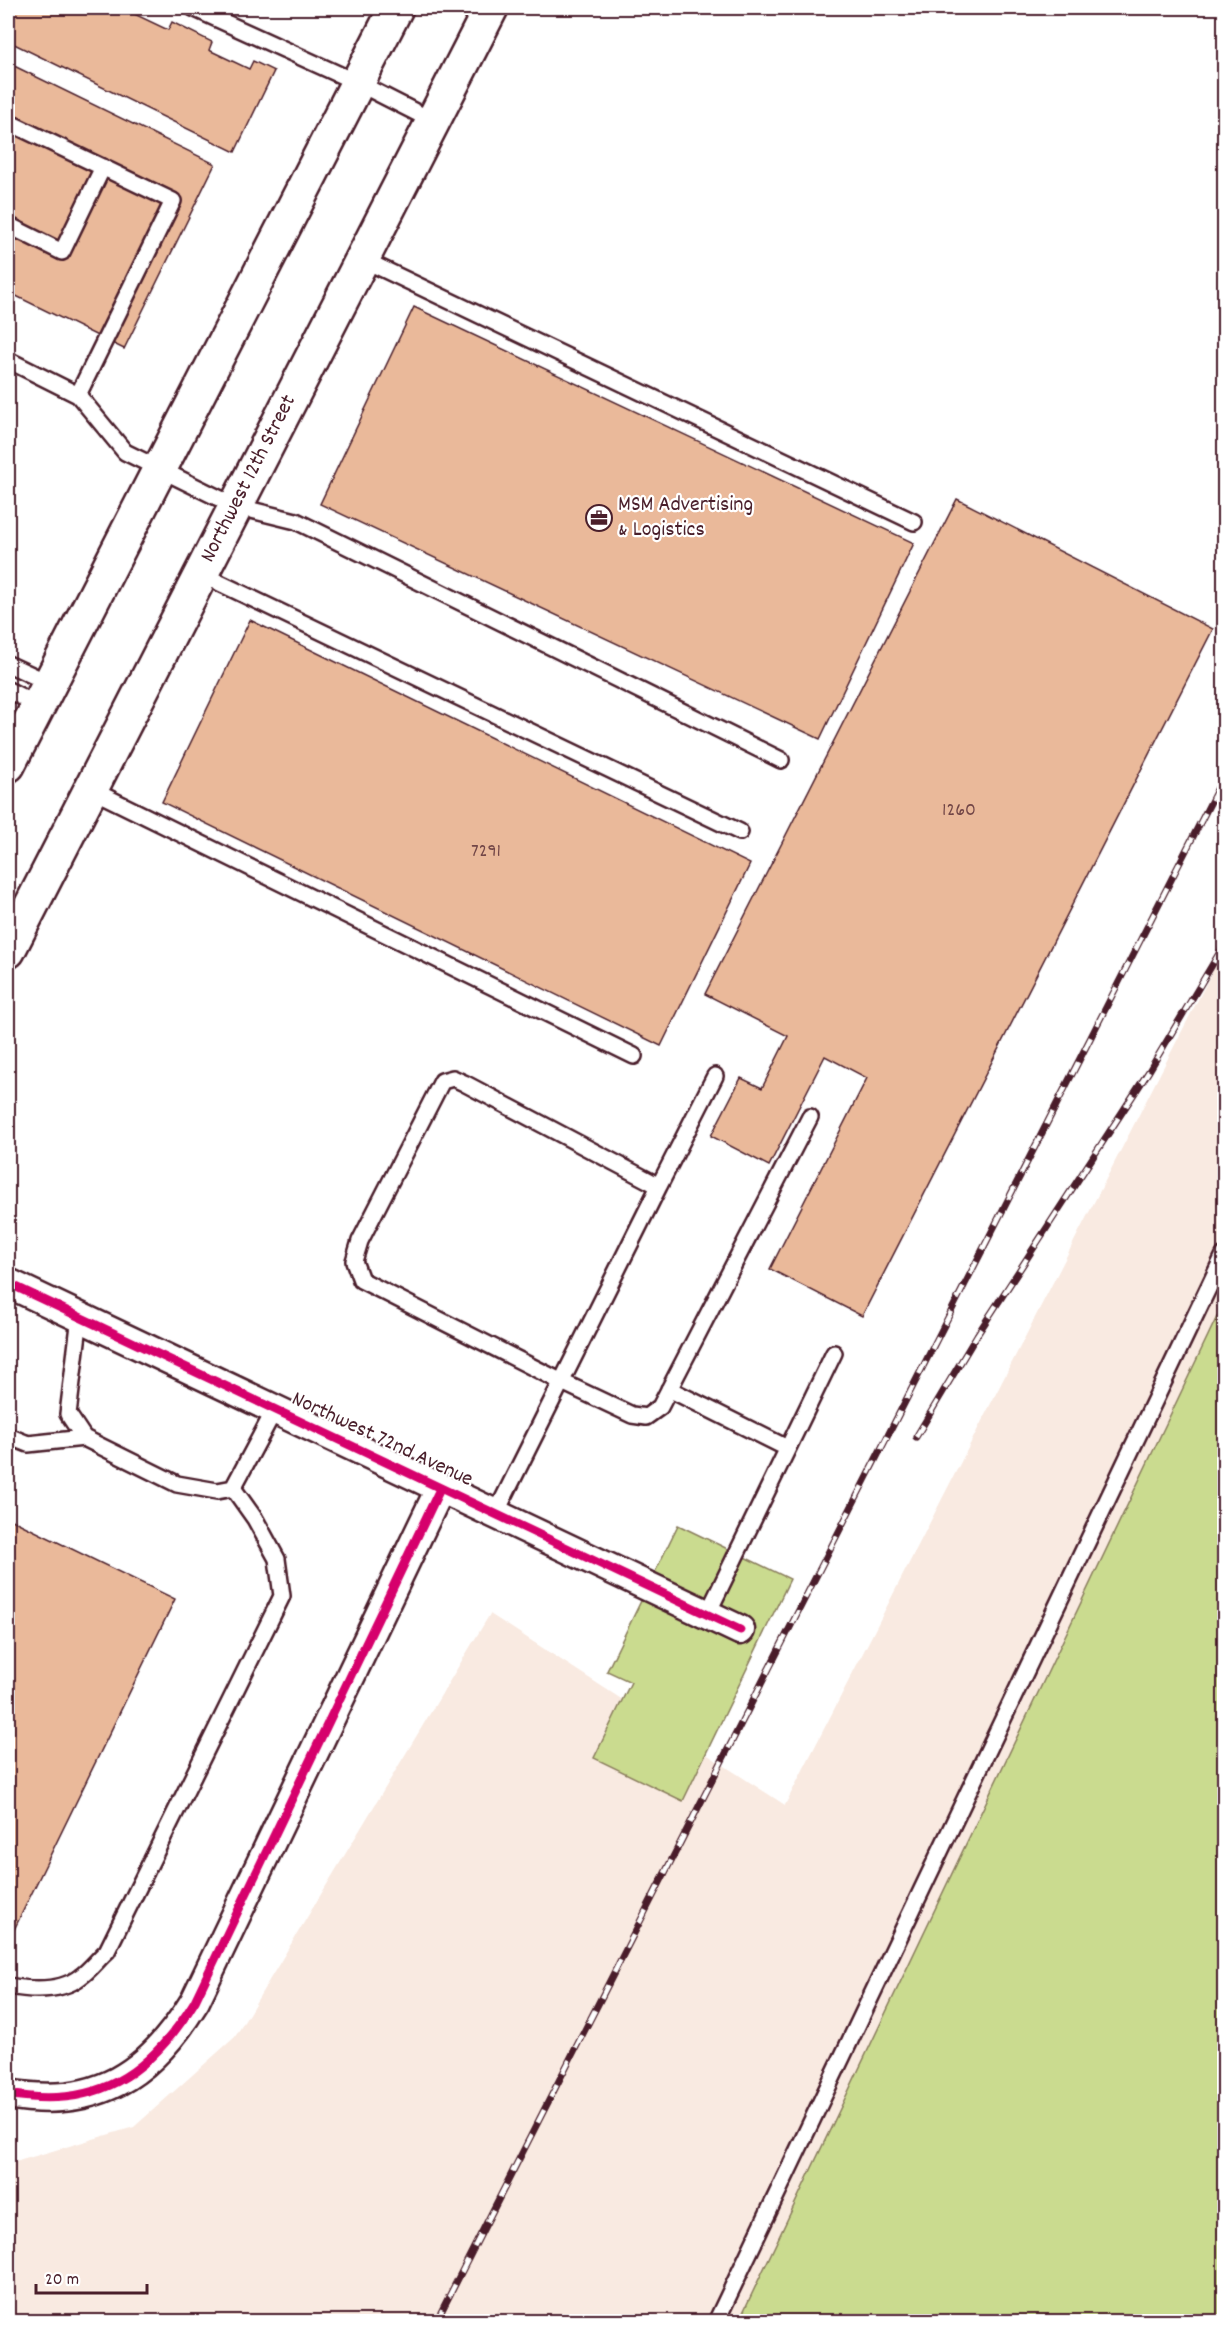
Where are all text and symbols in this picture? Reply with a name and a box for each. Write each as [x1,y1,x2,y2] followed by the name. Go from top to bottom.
[193,390,305,568] street label: Northwest 12th Street
[618,490,753,546] place label: MSM Advertising & Logistics
[584,503,614,533] office icon: MSM Advertising & Logistics
[942,797,976,825] house number: 1260
[471,838,501,866] house number: 7291
[286,1384,478,1496] street label: Northwest 72nd Avenue
[36,2257,147,2295] scale bar
[45,2268,79,2293] text: 20 m

